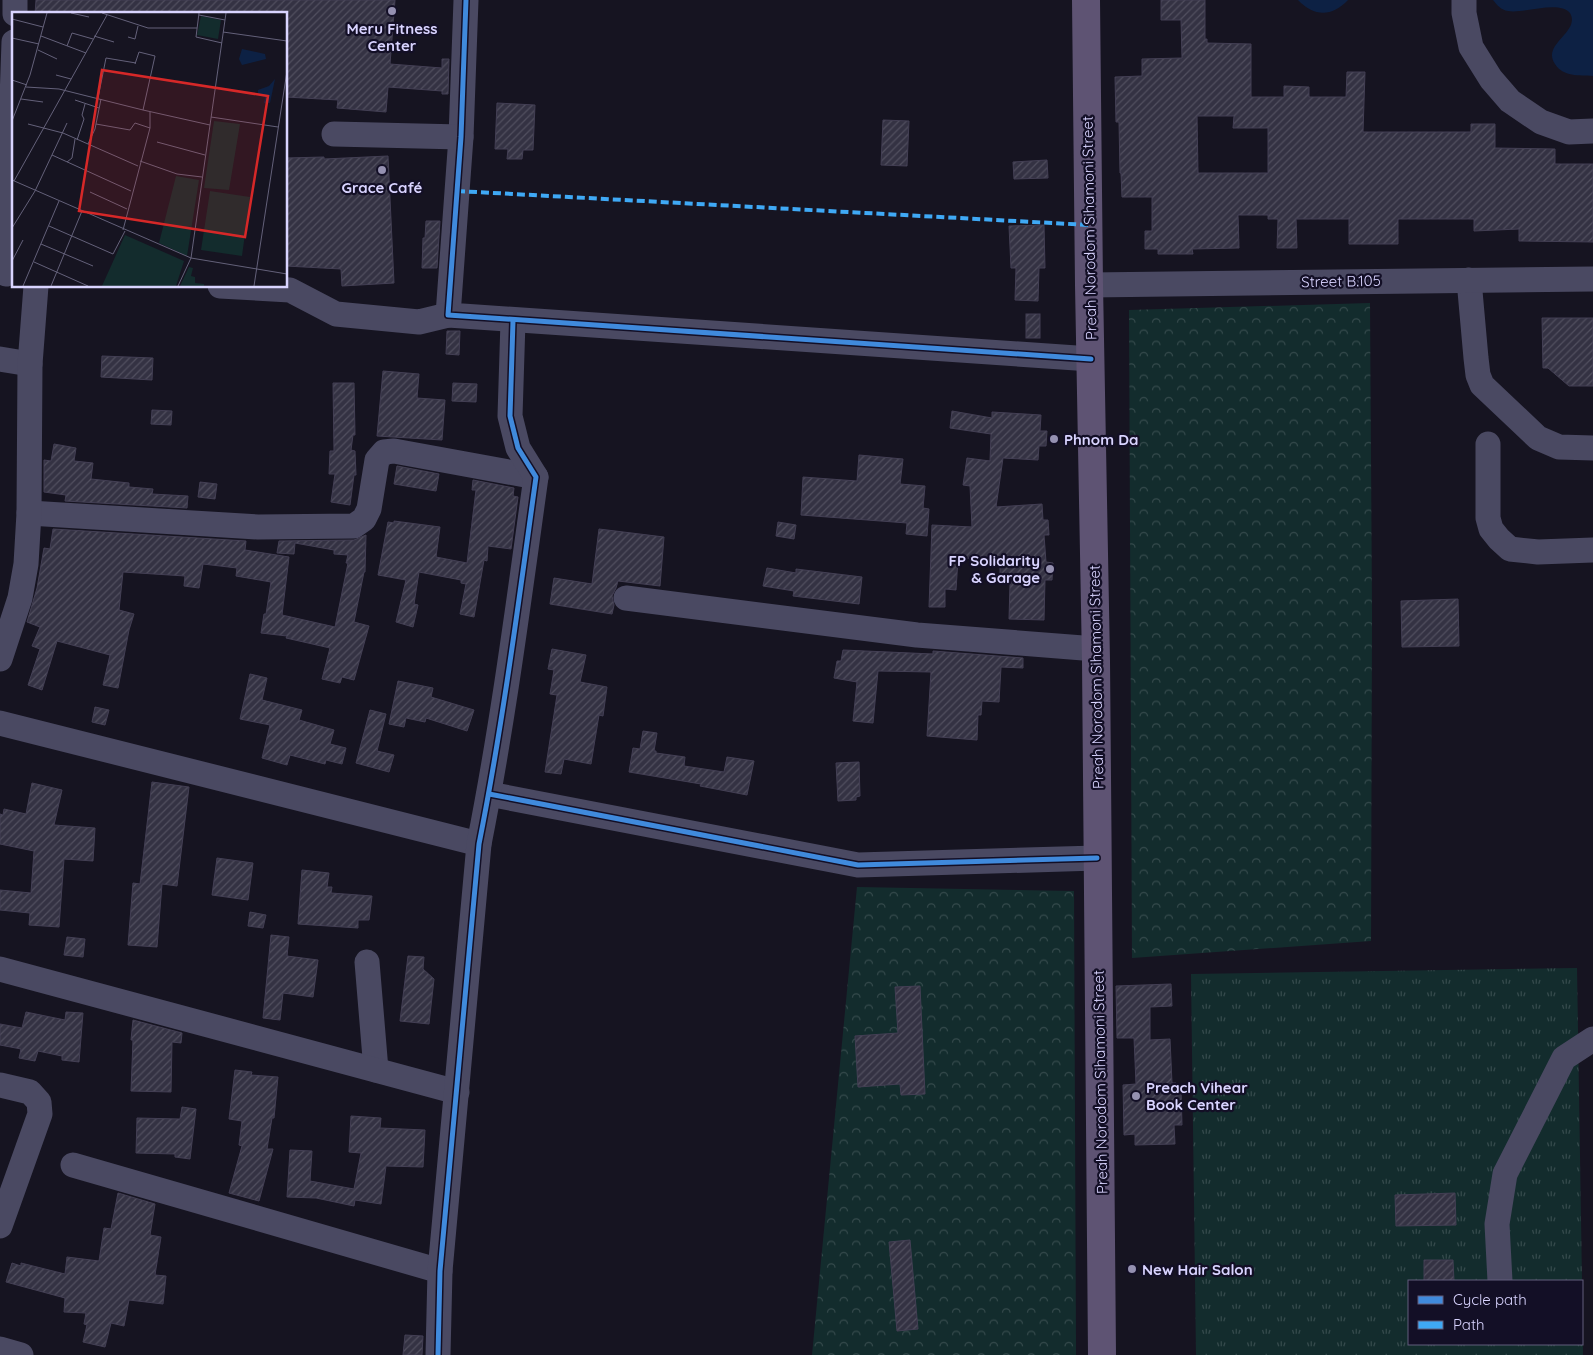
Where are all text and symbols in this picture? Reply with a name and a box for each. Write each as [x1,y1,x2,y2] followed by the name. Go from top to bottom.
[386,5,398,17] marker: Meru Fitness Center
[12,12,288,288] inset map
[346,19,438,55] place label: Meru Fitness Center
[1078,116,1100,340] street label: Preah Norodom Sihamoni Street
[376,164,388,176] marker: Grace Café
[342,178,423,197] place label: Grace Café
[1301,271,1381,291] street label: Street B.105
[1064,430,1138,449] place label: Phnom Da
[1048,433,1060,445] marker: Phnom Da
[949,551,1040,587] place label: FP Solidarity & Garage
[1044,563,1056,575] marker: FP Solidarity & Garage
[1085,565,1107,789] street label: Preah Norodom Sihamoni Street
[1089,970,1111,1194] street label: Preah Norodom Sihamoni Street
[1146,1078,1248,1114] place label: Preach Vihear Book Center
[1130,1090,1142,1102] marker: Preach Vihear Book Center
[1142,1260,1253,1279] place label: New Hair Salon
[1126,1263,1138,1275] marker: New Hair Salon
[1408,1280,1583,1345] legend
[1453,1290,1527,1309] text: Cycle path
[1453,1315,1485,1334] text: Path

